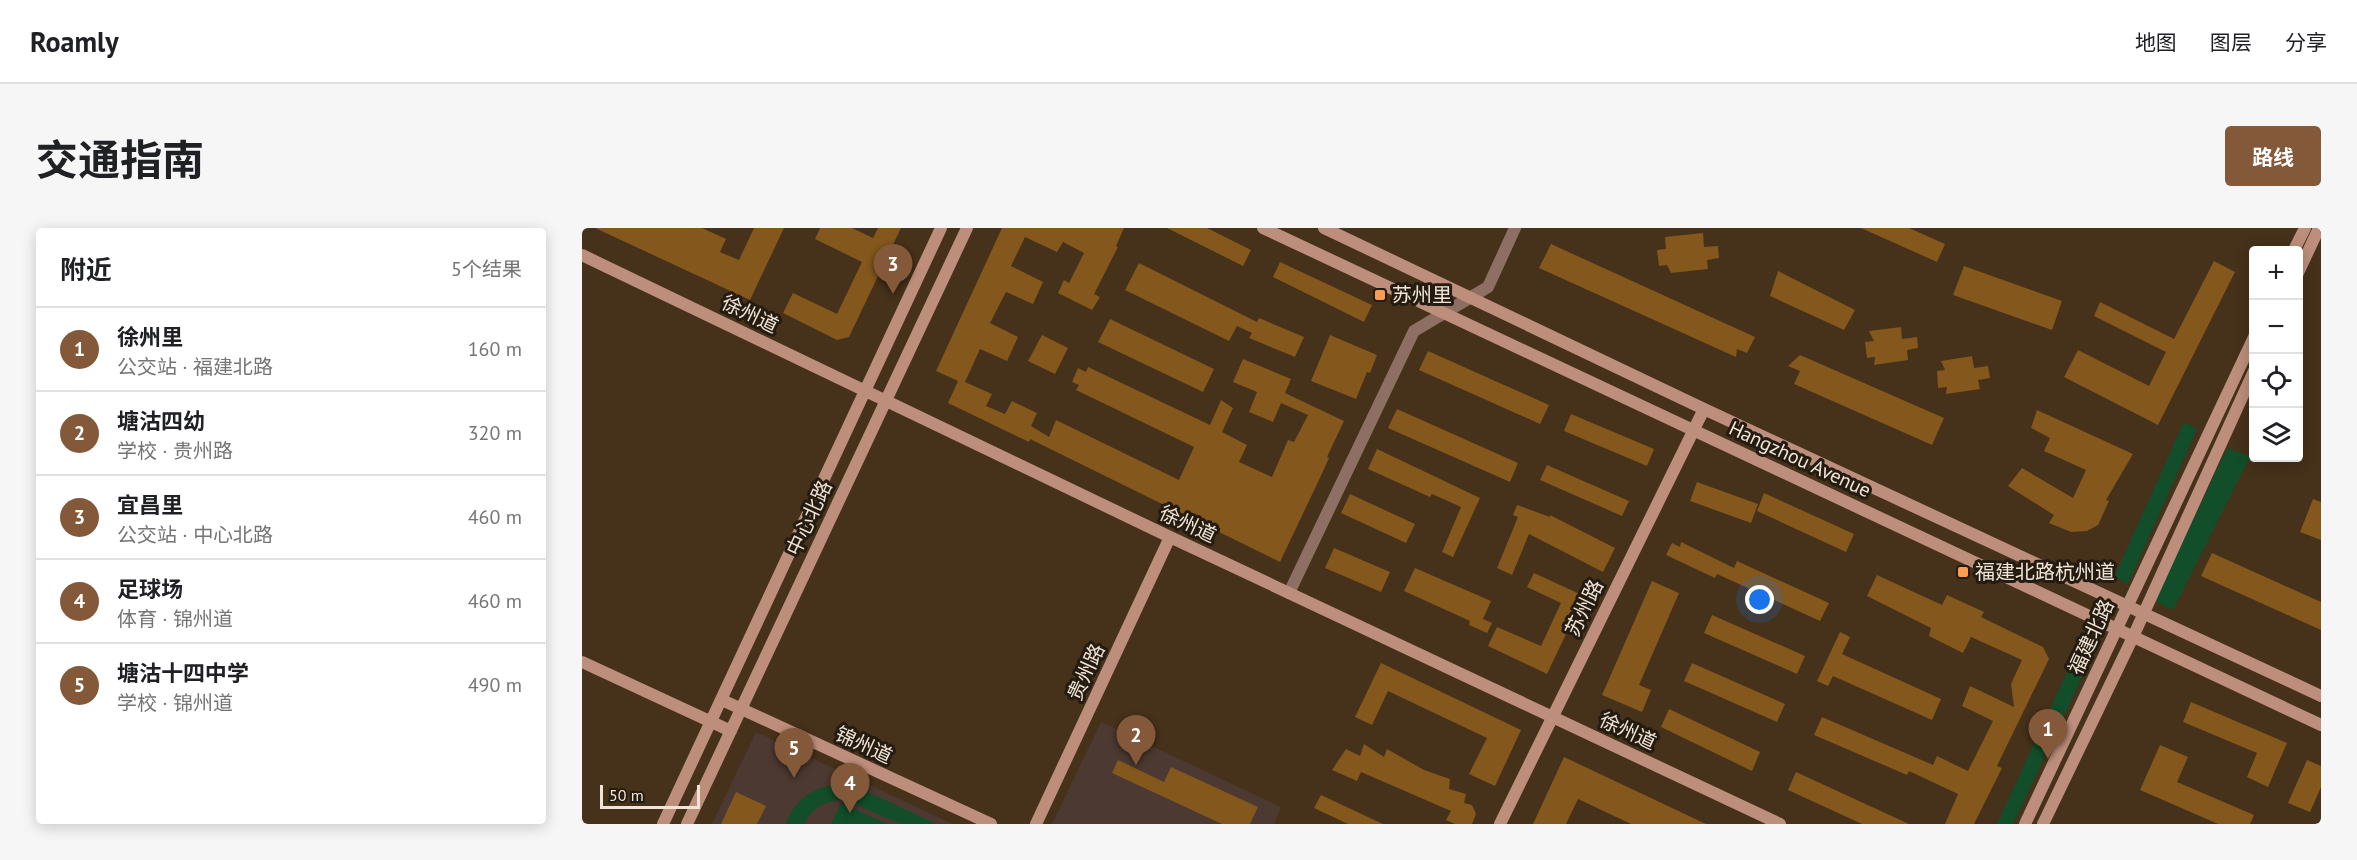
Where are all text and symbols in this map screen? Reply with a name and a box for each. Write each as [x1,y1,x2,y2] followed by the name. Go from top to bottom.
[30,23,119,60] text: Roamly
[2135,29,2177,56] text: 地图
[2210,29,2252,56] text: 图层
[2285,29,2327,56] text: 分享
[2225,126,2321,186] button: 路线
[36,132,204,187] text: 交通指南
[874,244,912,294] pin: 3
[2249,246,2303,462] map controls
[2249,246,2303,300] button: +
[60,253,112,286] text: 附近
[451,256,522,282] text: 5个结果
[1392,282,1452,308] place label: 苏州里
[1373,288,1387,302] marker: 苏州里
[717,289,783,339] street label: 徐州道
[2249,300,2303,354] button: −
[117,323,183,351] text: 徐州里
[74,336,85,362] text: 1
[468,336,522,362] text: 160 m
[117,354,273,380] text: 公交站 · 福建北路
[2249,354,2303,408] button: locate
[117,407,205,435] text: 塘沽四幼
[2249,408,2303,462] button: layers
[1725,415,1875,503] street label: Hangzhou Avenue
[74,420,85,446] text: 2
[468,420,522,446] text: 320 m
[117,438,233,464] text: 学校 · 贵州路
[780,476,838,560] street label: 中心北路
[117,491,183,519] text: 宜昌里
[1155,500,1221,548] street label: 徐州道
[74,504,85,530] text: 3
[468,504,522,530] text: 460 m
[117,522,273,548] text: 公交站 · 中心北路
[1975,559,2115,585] place label: 福建北路杭州道
[1956,565,1970,579] marker: 福建北路杭州道
[117,575,183,603] text: 足球场
[1559,575,1609,641] street label: 苏州路
[1745,585,1774,614] your location
[74,588,85,614] text: 4
[468,588,522,614] text: 460 m
[2062,595,2120,679] street label: 福建北路
[117,606,233,632] text: 体育 · 锦州道
[1062,639,1110,705] street label: 贵州路
[117,659,249,687] text: 塘沽十四中学
[74,672,85,698] text: 5
[468,672,522,698] text: 490 m
[117,690,233,716] text: 学校 · 锦州道
[1595,707,1661,755] street label: 徐州道
[2028,710,2068,759] pin: 1
[1116,716,1156,765] pin: 2
[831,721,897,769] street label: 锦州道
[774,728,814,778] pin: 5
[830,764,870,813] pin: 4
[600,782,700,810] scale bar
[609,785,644,805] text: 50 m

